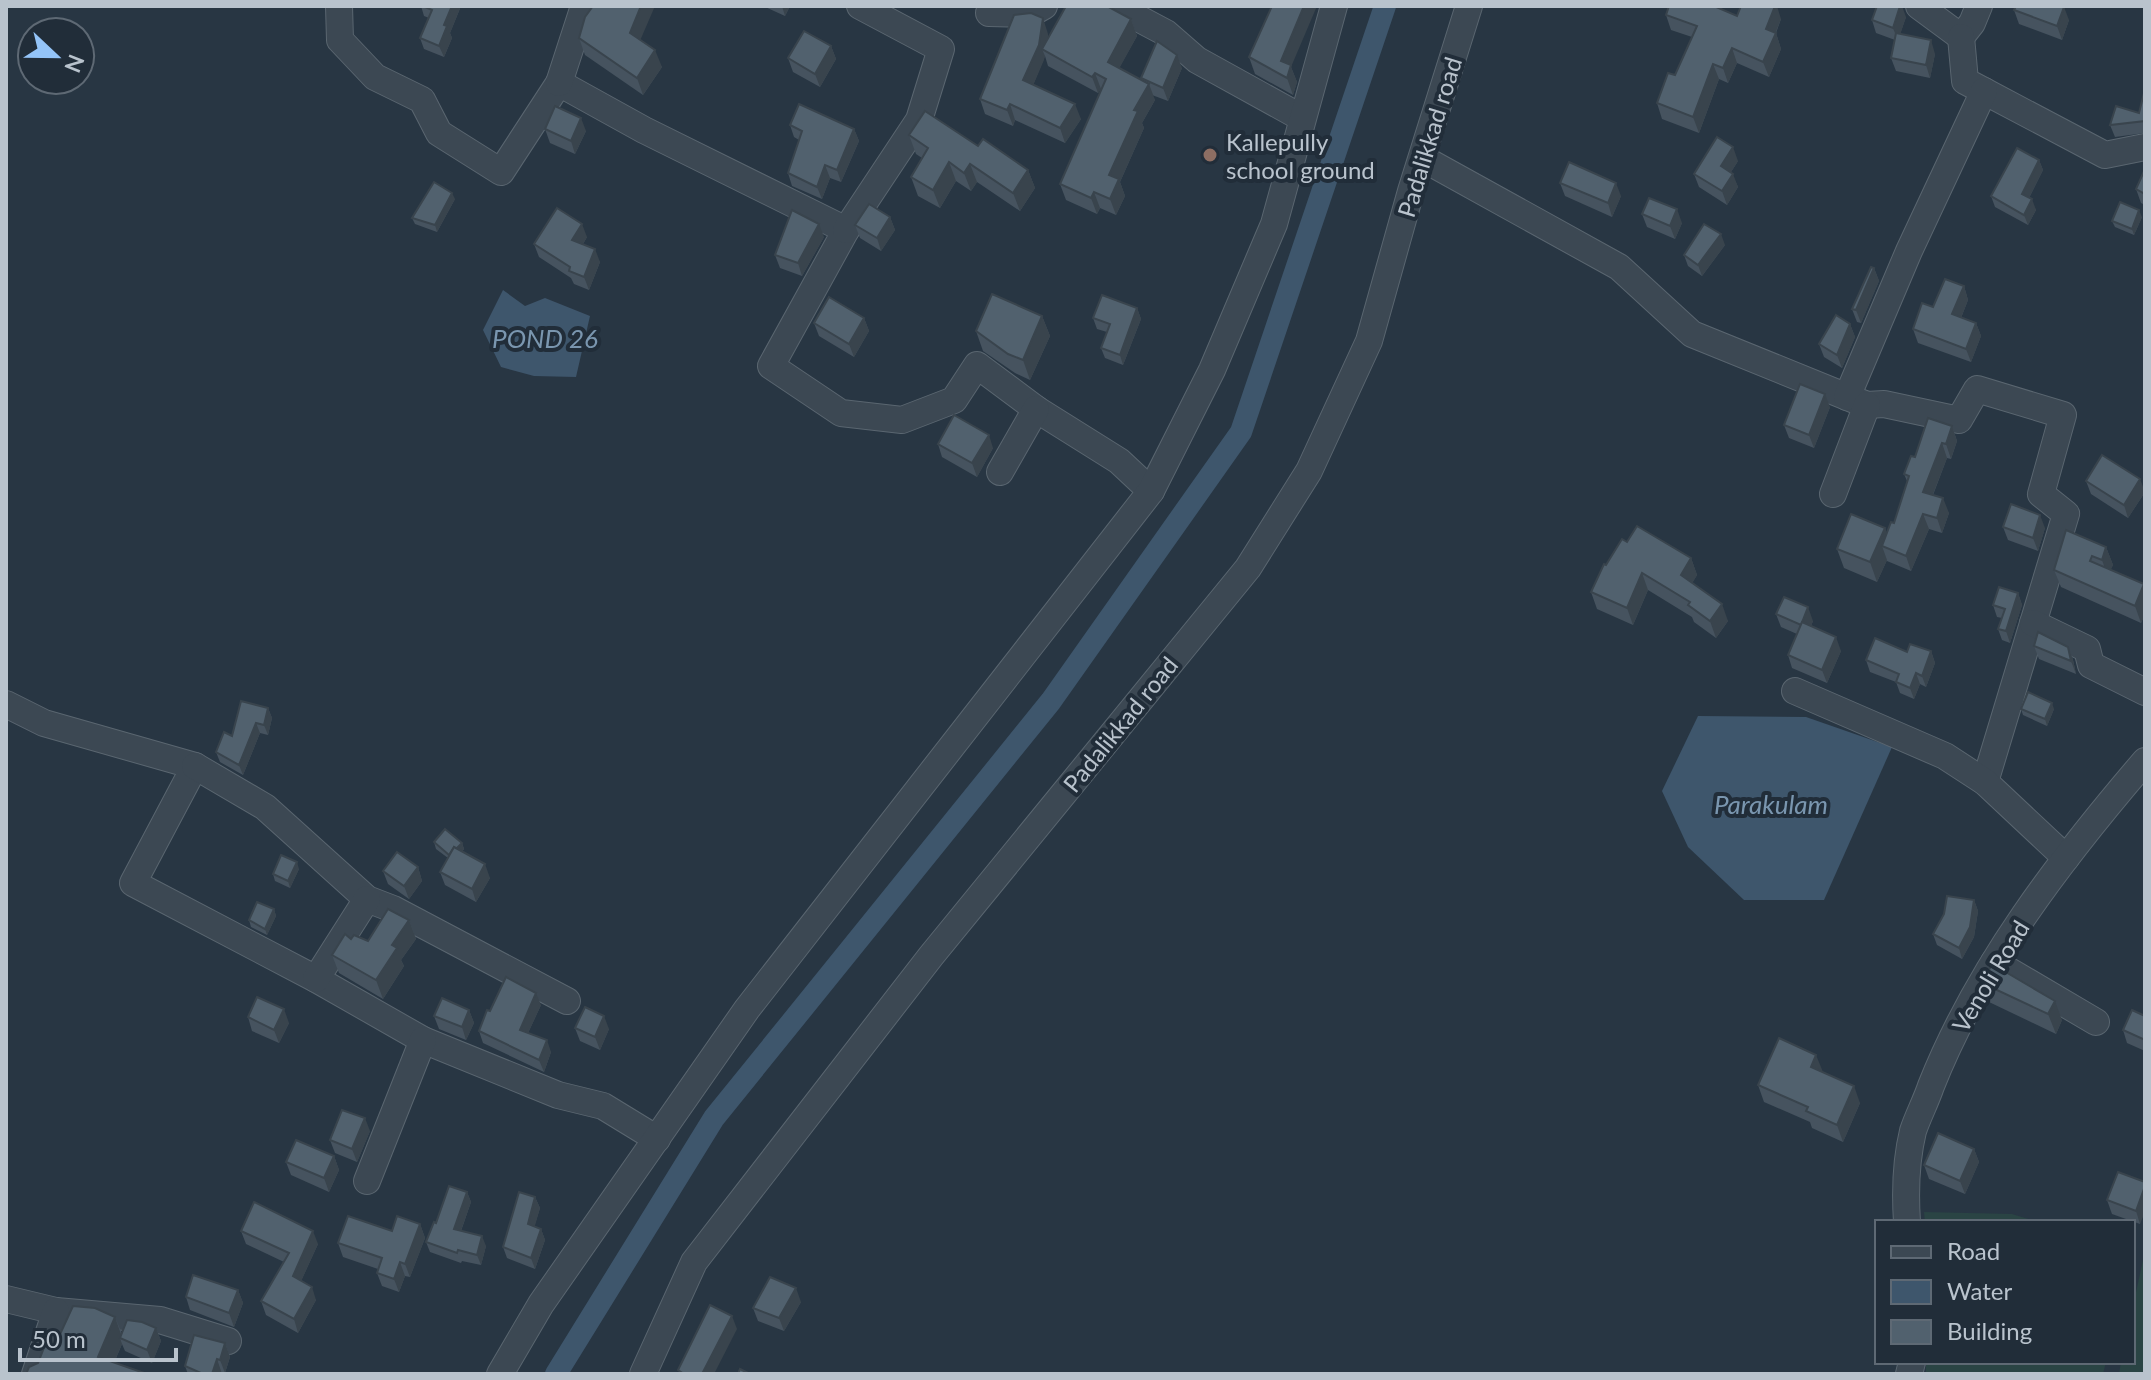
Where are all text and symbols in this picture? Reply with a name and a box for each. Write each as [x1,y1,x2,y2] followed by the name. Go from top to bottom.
[16,16,96,96] north arrow
[59,51,91,77] text: N
[1391,53,1467,221] street label: Padalikkad road
[1226,127,1375,184] place label: Kallepully school ground
[1201,146,1219,164] marker: Kallepully school ground
[492,322,598,354] water label: POND 26
[1057,650,1183,798] street label: Padalikkad road
[1714,788,1828,820] water label: Parakulam
[1945,915,2035,1037] street label: Venoli Road
[1875,1220,2135,1364] legend
[1947,1236,2000,1265] text: Road
[1947,1276,2012,1305] text: Water
[20,1312,176,1362] scale bar
[1947,1316,2032,1345] text: Building
[32,1324,86,1353] text: 50 m

